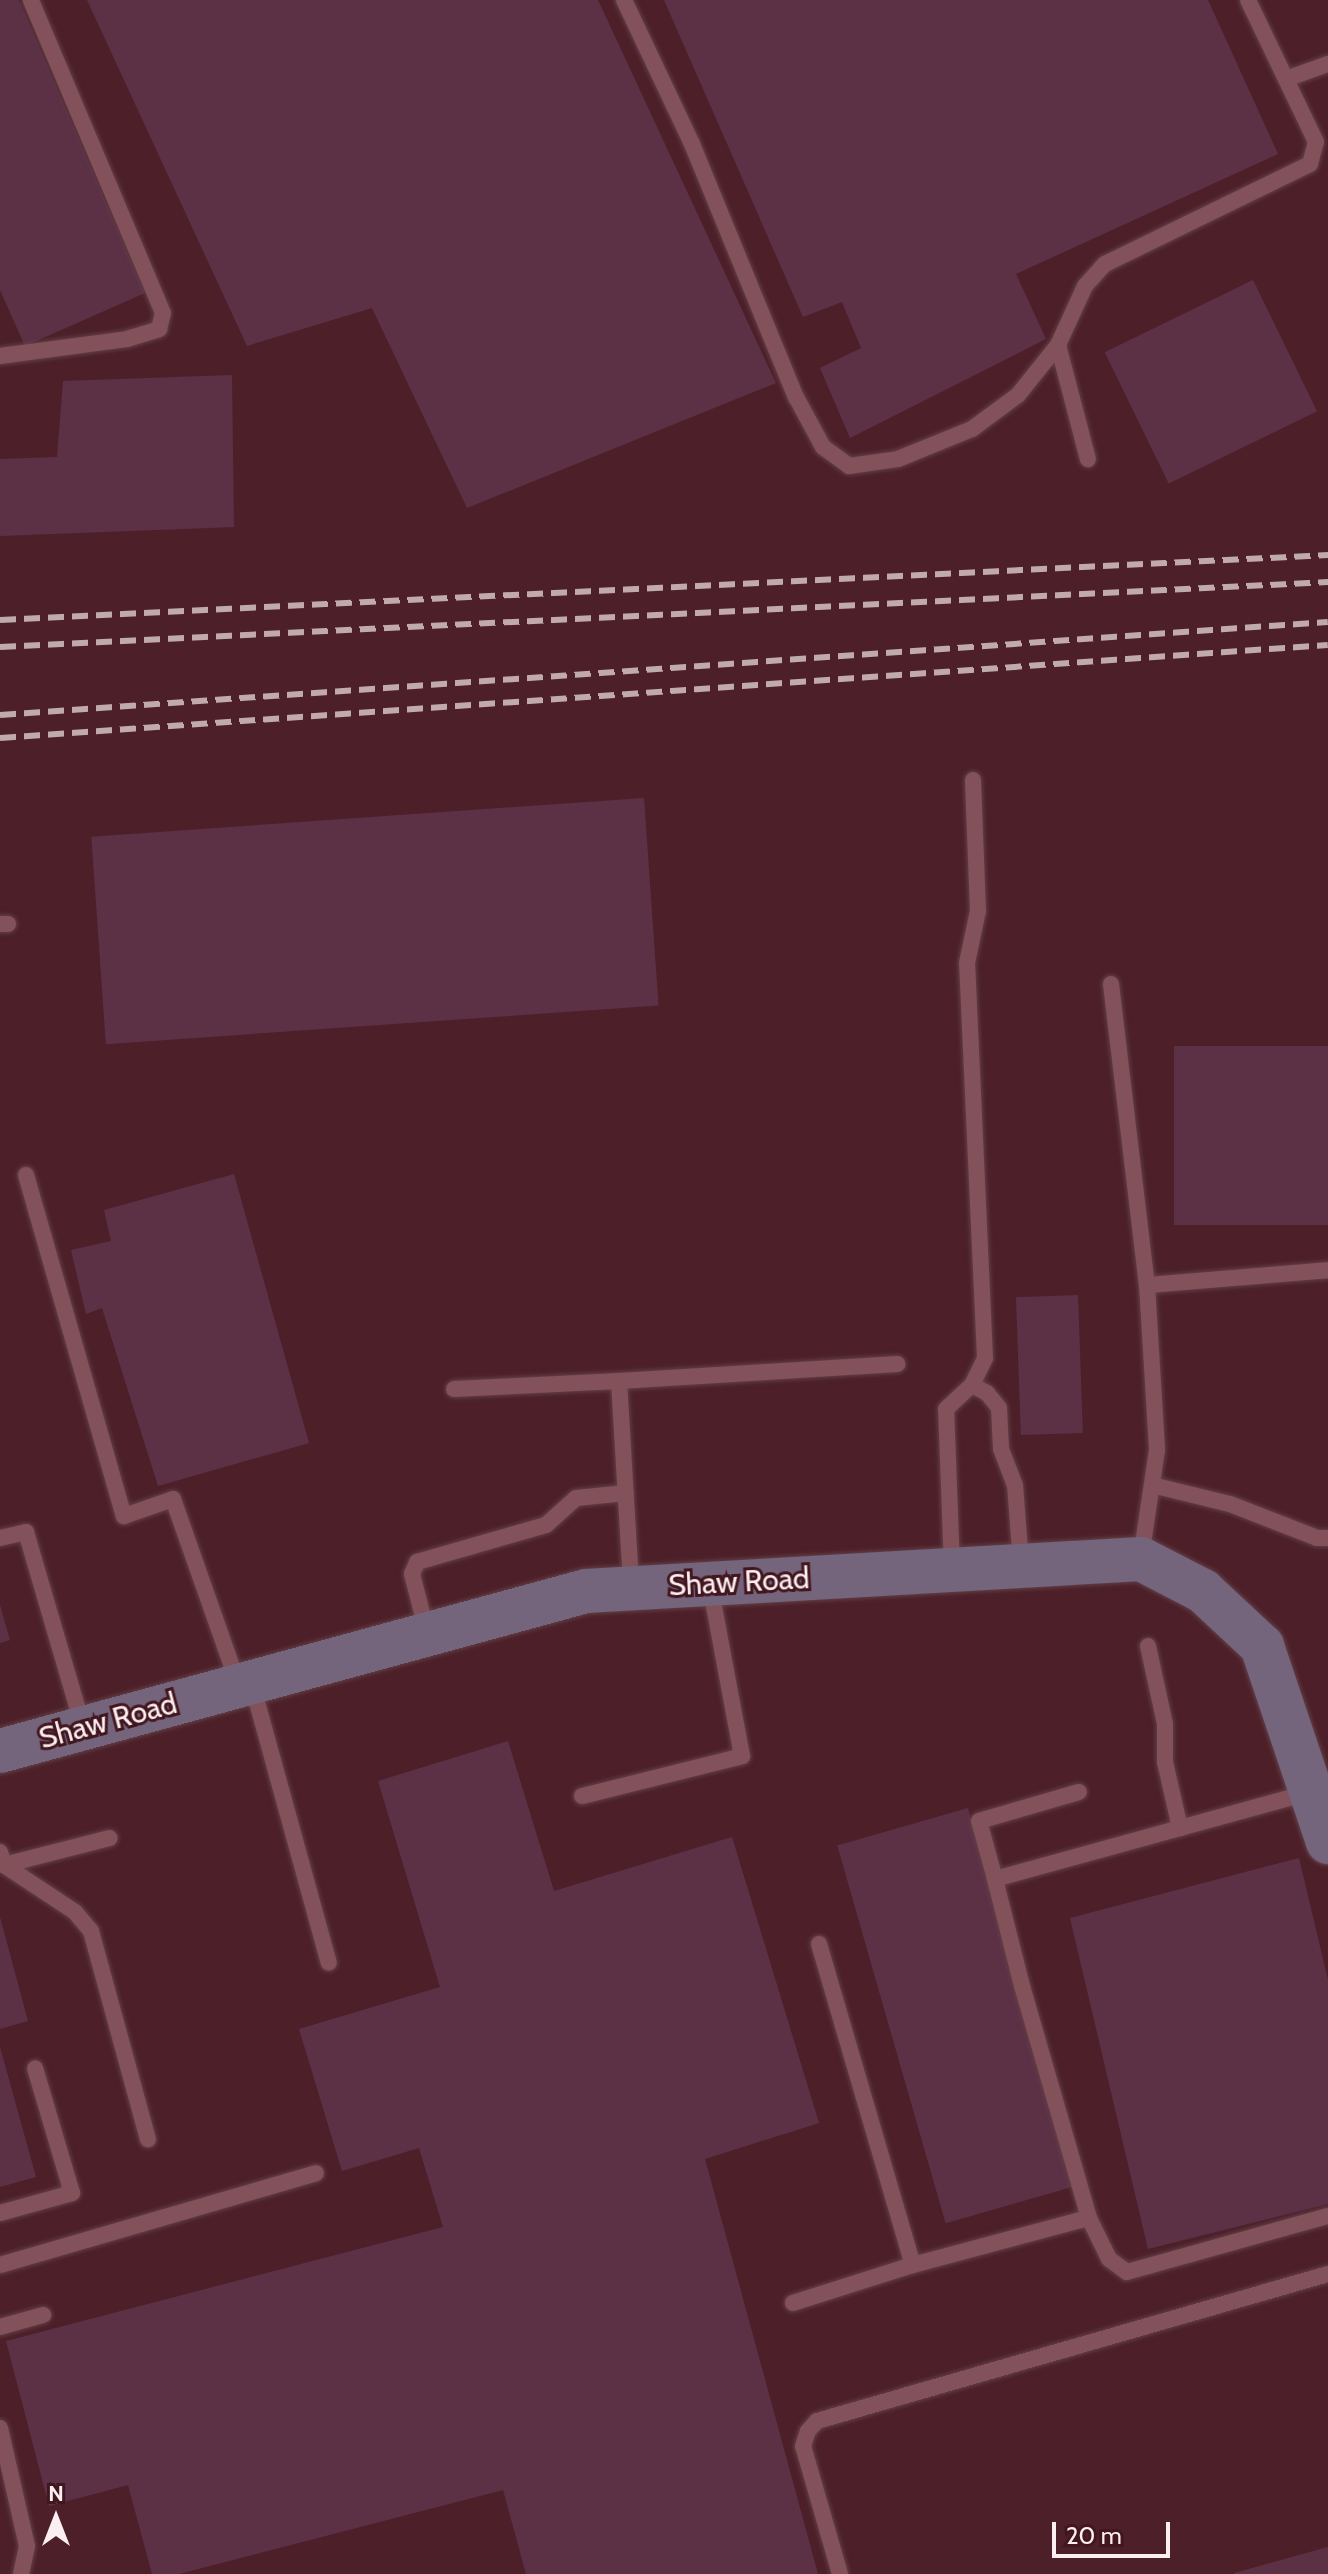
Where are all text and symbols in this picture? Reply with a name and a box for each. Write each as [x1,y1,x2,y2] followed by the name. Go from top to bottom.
[668,1560,810,1604] street label: Shaw Road
[35,1685,181,1757] street label: Shaw Road
[16,2478,96,2558] north arrow
[48,2480,64,2507] text: N
[1056,2506,1174,2556] scale bar
[1066,2521,1122,2550] text: 20 m

